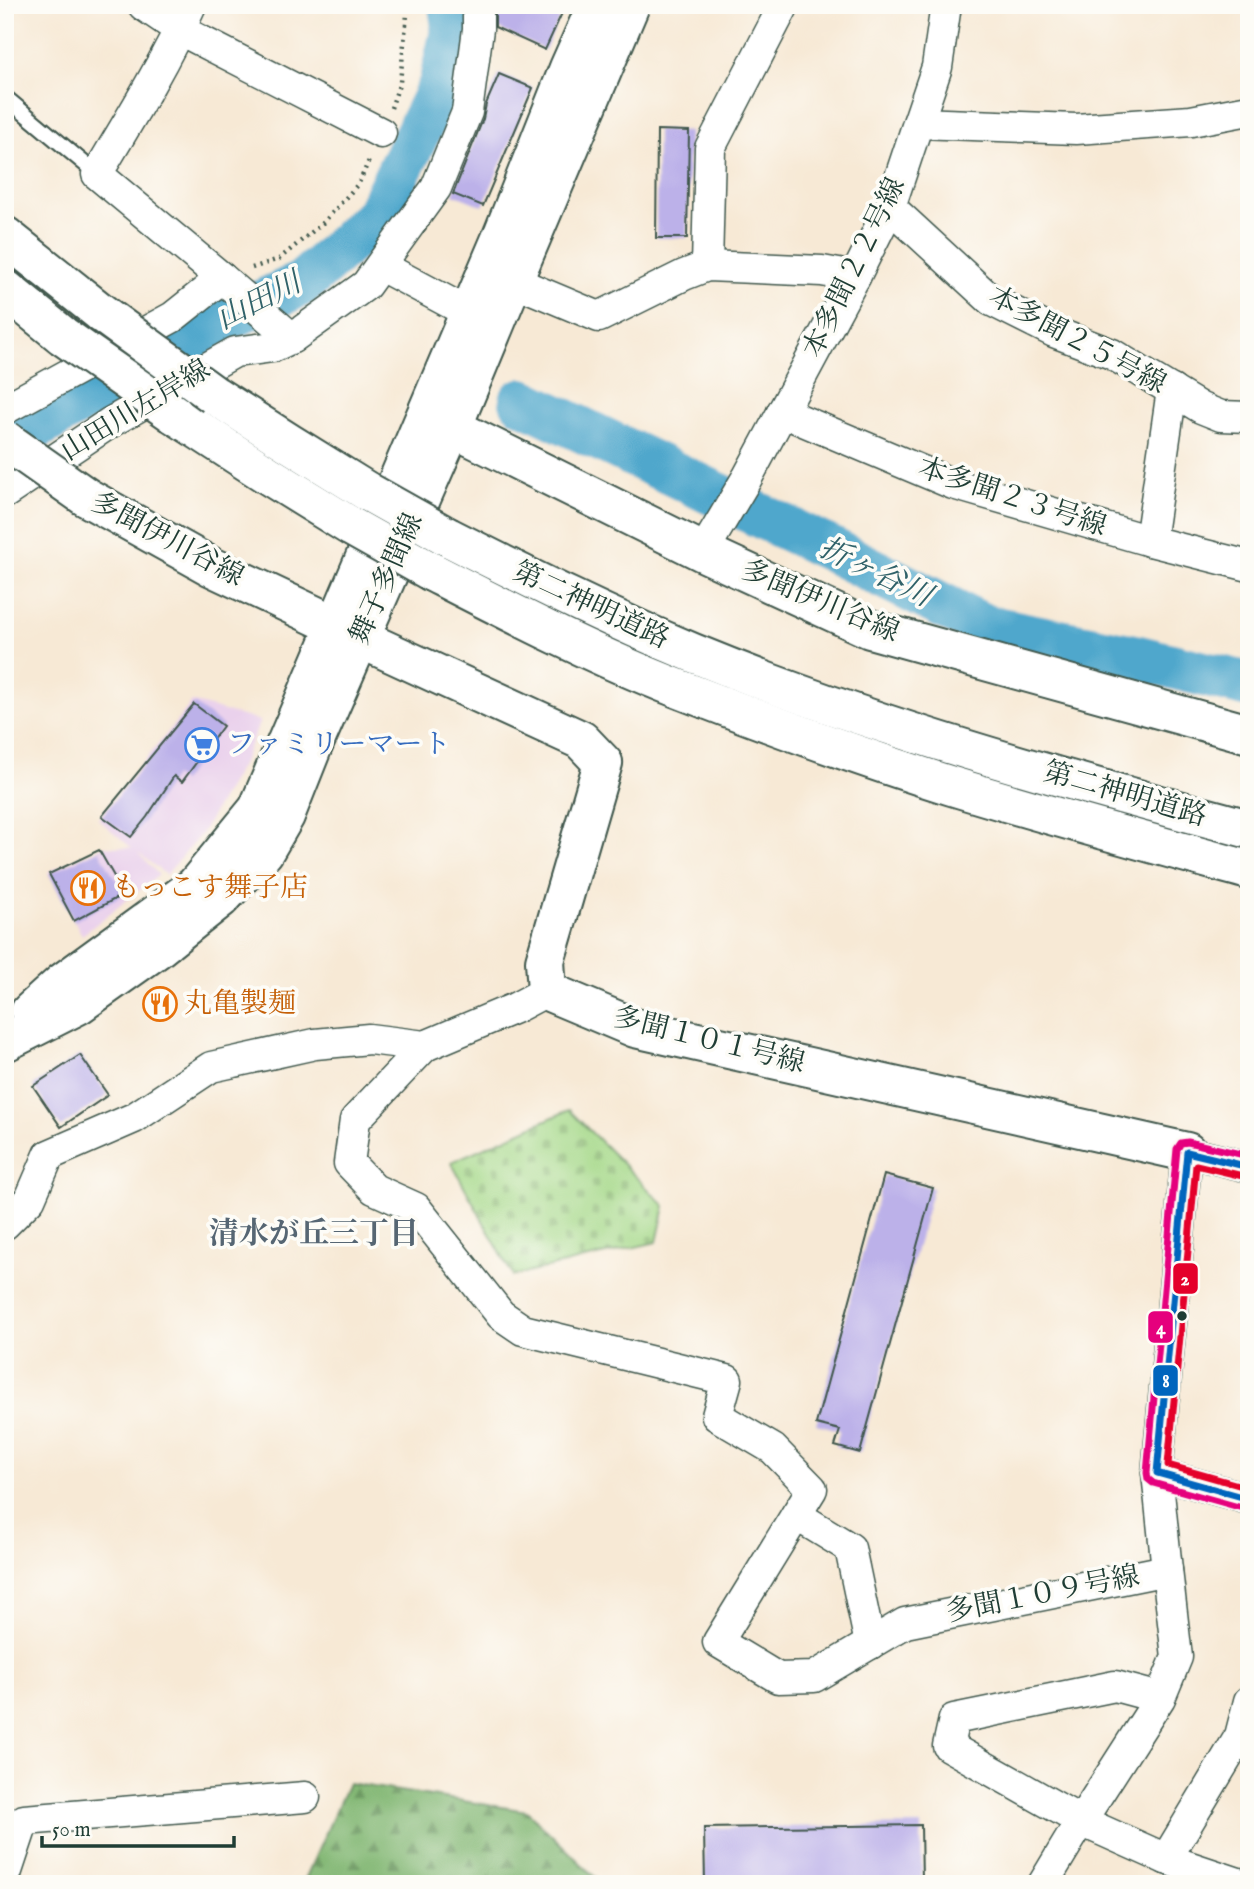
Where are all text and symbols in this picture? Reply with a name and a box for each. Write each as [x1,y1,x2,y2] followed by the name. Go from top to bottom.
[796,172,914,364] street label: 本多聞２２号線
[210,263,310,339] water label: 山田川
[982,280,1172,402] street label: 本多聞２５号線
[55,353,217,469] street label: 山田川左岸線
[913,451,1111,545] street label: 本多聞２３号線
[85,485,249,595] street label: 多聞伊川谷線
[343,508,431,650] street label: 舞子多聞線
[813,530,940,618] water label: 折ヶ谷川
[736,553,904,651] street label: 多聞伊川谷線
[507,555,675,657] street label: 第二神明道路
[183,726,221,764] supermarket icon: ファミリーマート
[227,728,450,763] place label: ファミリーマート
[1039,755,1211,835] street label: 第二神明道路
[69,869,107,907] restaurant icon: もっこす舞子店
[112,871,308,906] place label: もっこす舞子店
[141,985,179,1023] restaurant icon: 丸亀製麺
[184,987,296,1022] place label: 丸亀製麺
[610,1000,808,1082] street label: 多聞１０１号線
[209,1216,419,1254] district label: 清水が丘三丁目
[1172,1262,1199,1295] line badge: 2
[1181,1268,1190,1292] text: 2
[1175,1309,1189,1323] unlabelled marker
[1147,1310,1174,1344] line badge: 4
[1156,1317,1166,1341] text: 4
[1152,1364,1179,1397] line badge: 8
[1162,1370,1170,1394] text: 8
[943,1559,1143,1631] street label: 多聞１０９号線
[42,1805,234,1849] scale bar
[52,1817,91,1844] text: 50 m

